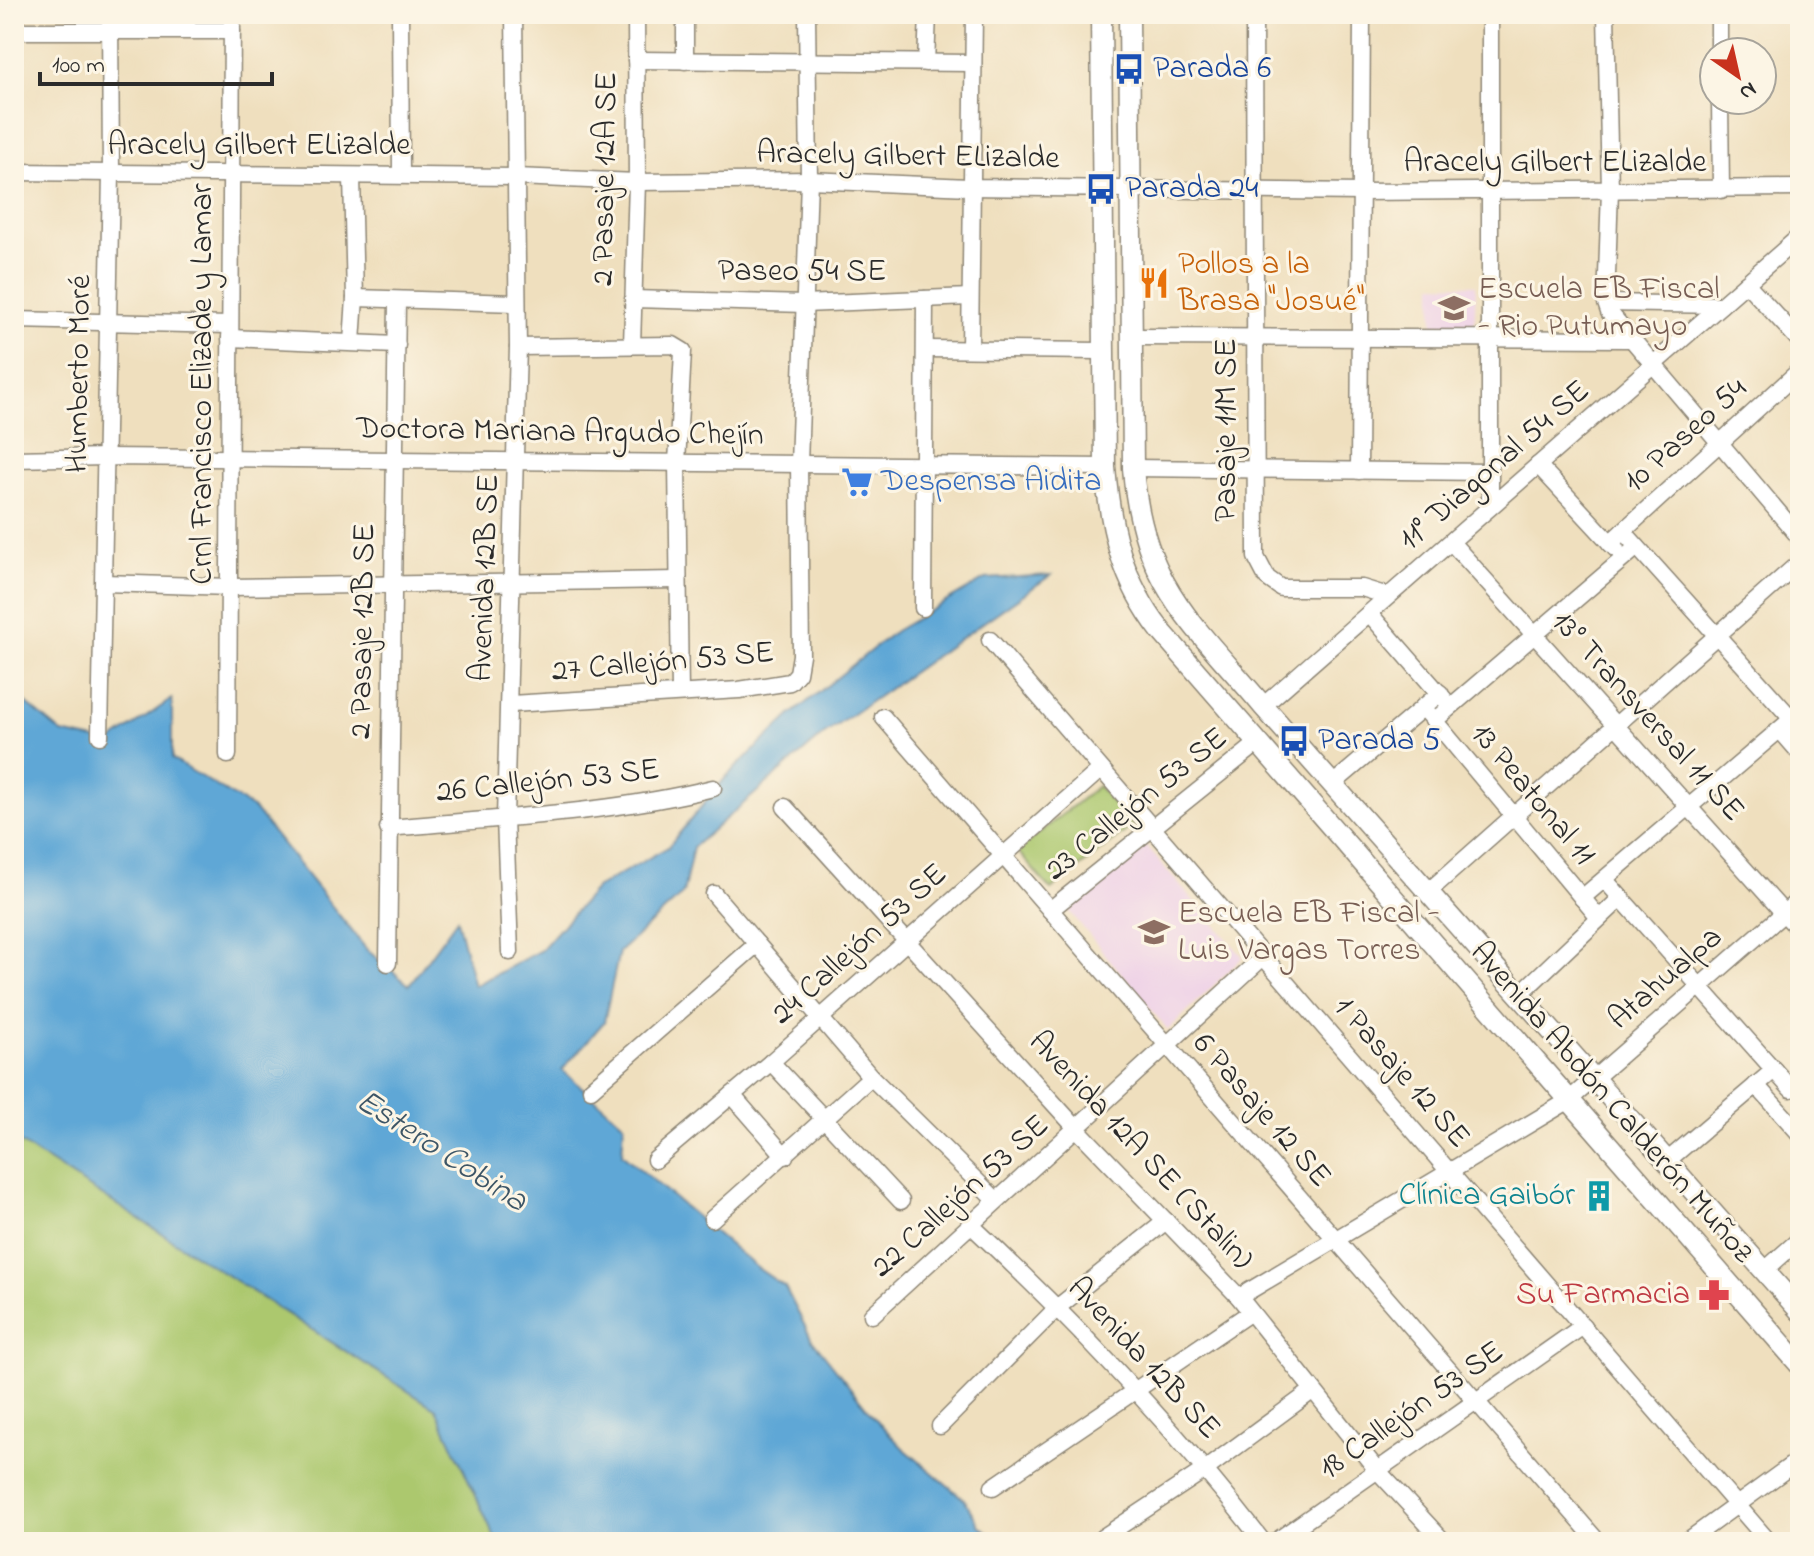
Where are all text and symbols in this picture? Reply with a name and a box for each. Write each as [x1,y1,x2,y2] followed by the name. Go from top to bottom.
[40,36,272,86] scale bar
[1698,36,1778,116] north arrow
[1153,46,1271,93] place label: Parada 6
[52,49,105,84] text: 100 m
[1112,52,1146,86] bus stop icon: Parada 6
[581,72,631,286] street label: 2 Pasaje 12A SE
[1732,73,1763,108] text: N
[107,123,411,170] street label: Aracely Gilbert ELizalde
[756,131,1061,183] street label: Aracely Gilbert ELizalde
[1403,140,1707,187] street label: Aracely Gilbert ELizalde
[1125,166,1258,213] place label: Parada 24
[1084,172,1118,206] bus stop icon: Parada 24
[180,183,227,585] street label: Crnl Francisco Elizade y Lamar
[1177,242,1364,326] place label: Pollos a la Brasa "Josué"
[718,249,886,296] street label: Paseo 54 SE
[1137,266,1171,300] restaurant icon: Pollos a la Brasa "Josué"
[1478,267,1720,351] place label: Escuela EB Fiscal - Rio Putumayo
[55,274,105,474] street label: Humberto Moré
[1437,291,1471,325] school or university icon: Escuela EB Fiscal - Rio Putumayo
[1204,338,1251,522] street label: Pasaje 11M SE
[1614,367,1758,505] street label: 10 Paseo 54
[1389,369,1601,563] street label: 11° Diagonal 54 SE
[355,406,764,460] street label: Doctora Mariana Argudo Chejín
[880,459,1101,506] place label: Despensa Aidita
[840,465,874,499] supermarket icon: Despensa Aidita
[459,473,513,683] street label: Avenida 12B SE
[339,523,389,739] street label: 2 Pasaje 12B SE
[1539,601,1755,833] street label: 13° Transversal 11 SE
[550,630,776,696] street label: 27 Callejón 53 SE
[1458,713,1606,877] street label: 13 Peatonal 11
[1035,716,1239,894] street label: 23 Callejón 53 SE
[1318,718,1441,765] place label: Parada 5
[1277,724,1311,758] bus stop icon: Parada 5
[434,747,662,817] street label: 26 Callejón 53 SE
[761,853,959,1037] street label: 24 Callejón 53 SE
[1178,891,1440,975] place label: Escuela EB Fiscal - Luis Vargas Torres
[1137,915,1171,949] school or university icon: Escuela EB Fiscal - Luis Vargas Torres
[1598,916,1734,1042] street label: Atahualpa
[1458,932,1765,1275] street label: Avenida Abdón Calderón Muñoz
[1321,986,1481,1160] street label: 1 Pasaje 12 SE
[1016,1021,1264,1281] street label: Avenida 12A SE (Stalin)
[1180,1023,1342,1199] street label: 6 Pasaje 12 SE
[345,1078,537,1227] water label: Estero Cobina
[861,1104,1061,1290] street label: 22 Callejón 53 SE
[1399,1173,1575,1220] place label: Clínica Gaibór
[1582,1179,1616,1213] building icon: Clínica Gaibór
[1055,1267,1231,1451] street label: Avenida 12B SE
[1516,1272,1690,1319] place label: Su Farmacia
[1697,1278,1731,1312] pharmacy icon: Su Farmacia
[1310,1330,1514,1492] street label: 18 Callejón 53 SE

